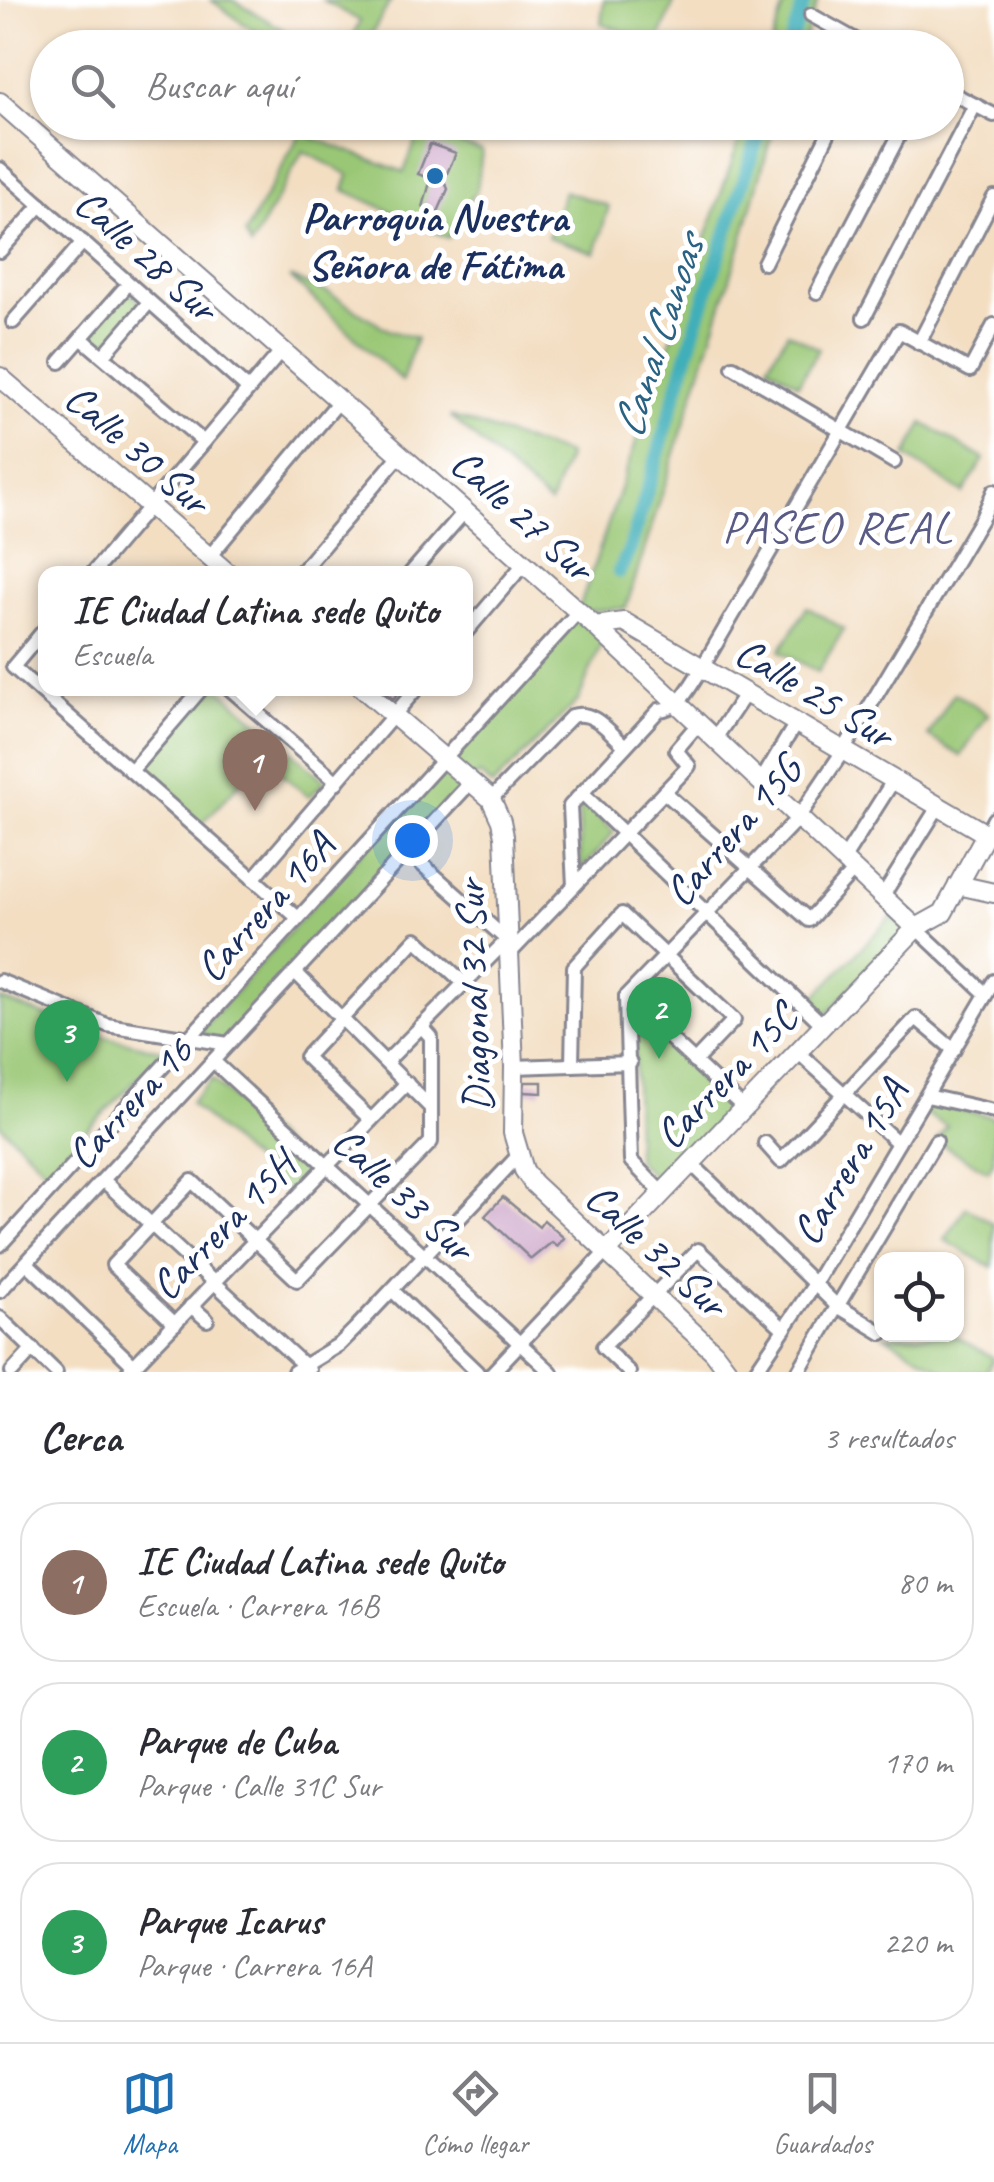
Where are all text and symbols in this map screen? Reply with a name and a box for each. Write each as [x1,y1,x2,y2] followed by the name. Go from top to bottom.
[30,30,964,140] search box
[65,58,120,113] icon: search
[145,62,294,109] text: Buscar aquí
[424,165,446,187] marker: Parroquia Nuestra Señora de Fátima
[63,177,231,336] street label: Calle 28 Sur
[302,191,571,292] place label: Parroquia Nuestra Señora de Fátima
[599,221,720,444] water label: Canal Canoas
[54,372,223,529] street label: Calle 30 Sur
[439,437,607,596] street label: Calle 27 Sur
[722,499,954,556] district label: PASEO REAL
[38,566,473,696] popup
[72,587,439,634] text: IE Ciudad Latina sede Quito
[726,625,906,763] street label: Calle 25 Sur
[72,634,152,675] text: Escuela
[222,728,288,811] pin: 1
[653,741,816,917] street label: Carrera 15G
[387,815,438,866] your location
[184,820,347,993] street label: Carrera 16A
[443,875,505,1113] street label: Diagonal 32 Sur
[626,976,692,1059] pin: 2
[644,989,811,1160] street label: Carrera 15C
[34,1000,100,1082] pin: 3
[55,1025,205,1180] street label: Carrera 16
[780,1068,921,1254] street label: Carrera 15A
[321,1115,488,1275] street label: Calle 33 Sur
[139,1136,311,1311] street label: Carrera 15H
[574,1171,741,1331] street label: Calle 32 Sur
[874,1252,964,1342] map controls
[874,1252,964,1342] button: locate
[40,1411,122,1464] text: Cerca
[823,1417,954,1458] text: 3 resultados
[137,1538,503,1585] text: IE Ciudad Latina sede Quito
[67,1562,82,1603] text: 1
[898,1562,952,1603] text: 80 m
[137,1585,379,1626] text: Escuela · Carrera 16B
[137,1718,336,1765] text: Parque de Cuba
[67,1742,82,1783] text: 2
[883,1742,952,1783] text: 170 m
[137,1765,380,1806] text: Parque · Calle 31C Sur
[137,1898,322,1945] text: Parque Icarus
[67,1922,82,1963] text: 3
[883,1922,952,1963] text: 220 m
[137,1945,372,1986] text: Parque · Carrera 16A
[122,2066,177,2161] tab: Mapa
[422,2066,528,2161] tab: Cómo llegar
[773,2066,872,2161] tab: Guardados

